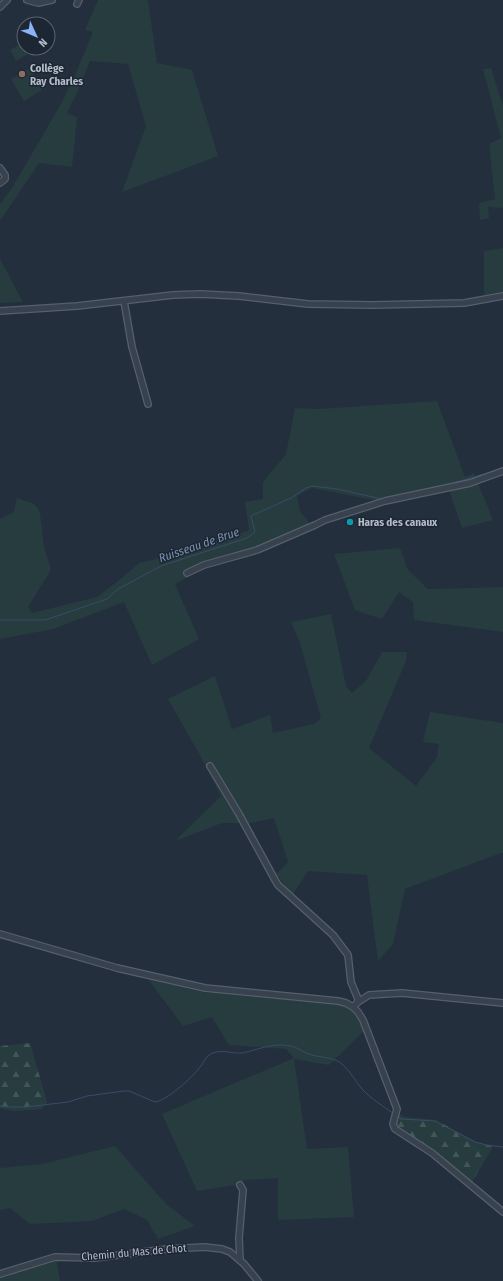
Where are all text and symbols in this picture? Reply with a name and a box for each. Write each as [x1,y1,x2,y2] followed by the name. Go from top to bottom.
[16,16,56,56] north arrow
[36,36,50,49] text: N
[30,62,83,88] place label: Collège Ray Charles
[17,69,27,79] marker: Collège Ray Charles
[358,516,438,529] place label: Haras des canaux
[345,517,355,527] marker: Haras des canaux
[157,525,241,565] water label: Ruisseau de Brue
[81,1241,188,1264] street label: Chemin du Mas de Chot

